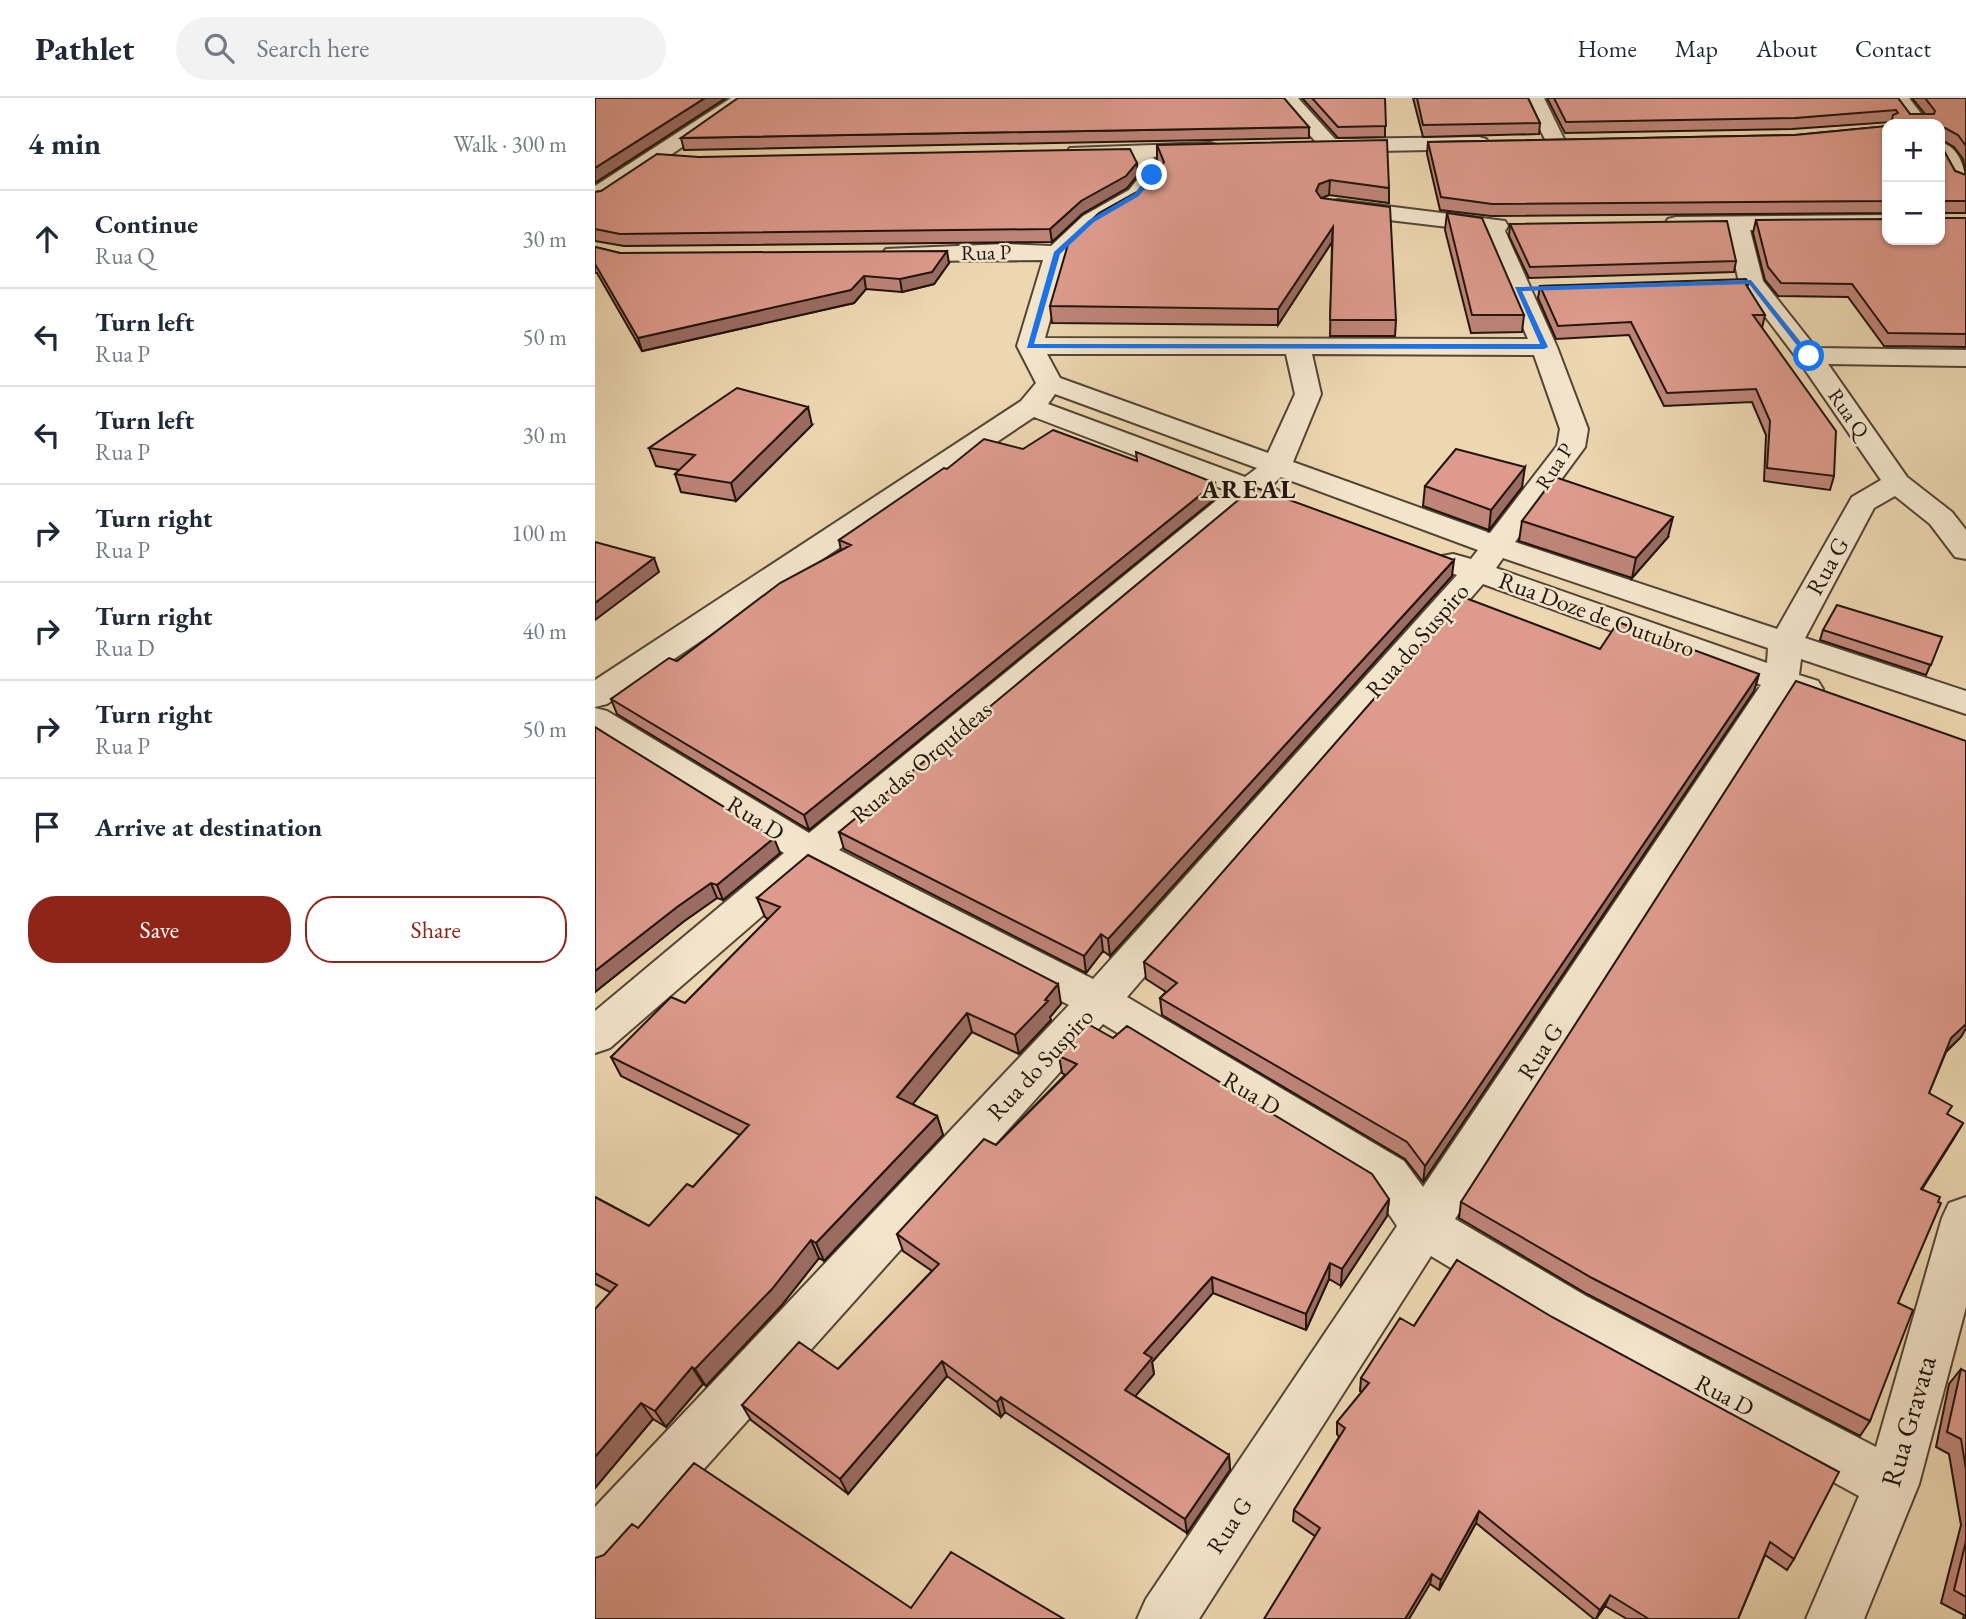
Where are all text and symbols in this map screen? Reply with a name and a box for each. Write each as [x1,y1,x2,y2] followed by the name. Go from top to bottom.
[176,17,666,80] search box
[35,27,134,70] text: Pathlet
[200,29,238,67] icon: search
[256,31,369,65] text: Search here
[1577,33,1637,64] text: Home
[1675,33,1718,64] text: Map
[1756,33,1817,64] text: About
[1855,33,1931,64] text: Contact
[1882,119,1945,245] map controls
[1882,119,1945,182] button: +
[28,124,101,163] text: 4 min
[453,129,567,159] text: Walk · 300 m
[1136,159,1167,190] route end
[1882,182,1945,245] button: −
[95,207,198,241] text: Continue
[28,220,66,258] icon: ahead
[522,224,567,254] text: 30 m
[961,238,1012,266] street label: Rua P
[95,241,155,271] text: Rua Q
[95,305,194,339] text: Turn left
[28,318,66,356] icon: left
[522,322,567,352] text: 50 m
[95,339,150,369] text: Rua P
[1793,340,1824,371] route start
[1821,383,1877,446] street label: Rua Q
[95,403,194,437] text: Turn left
[28,416,66,454] icon: left
[522,420,567,450] text: 30 m
[95,437,150,467] text: Rua P
[1529,437,1579,494] street label: Rua P
[1200,472,1297,506] district label: AREAL
[95,501,213,535] text: Turn right
[28,514,66,552] icon: right
[511,518,567,548] text: 100 m
[1799,532,1855,600] street label: Rua G
[95,535,150,565] text: Rua P
[1495,564,1700,664] street label: Rua Doze de Outubro
[1358,576,1476,704] street label: Rua do Suspiro
[95,599,213,633] text: Turn right
[28,612,66,650] icon: right
[522,616,567,646] text: 40 m
[95,633,155,663] text: Rua D
[844,694,998,830] street label: Rua das Orquídeas
[95,697,213,731] text: Turn right
[28,710,66,748] icon: right
[522,714,567,744] text: 50 m
[95,731,150,761] text: Rua P
[721,788,791,848] street label: Rua D
[28,808,66,846] icon: arrive
[95,810,322,844] text: Arrive at destination
[28,896,291,963] button: Save
[305,896,567,963] button: Share
[980,1001,1100,1127] street label: Rua do Suspiro
[1510,1017,1570,1085] street label: Rua G
[1217,1064,1287,1122] street label: Rua D
[1872,1350,1944,1491] street label: Rua Gravata
[1690,1367,1760,1423] street label: Rua D
[1199,1491,1259,1559] street label: Rua G

